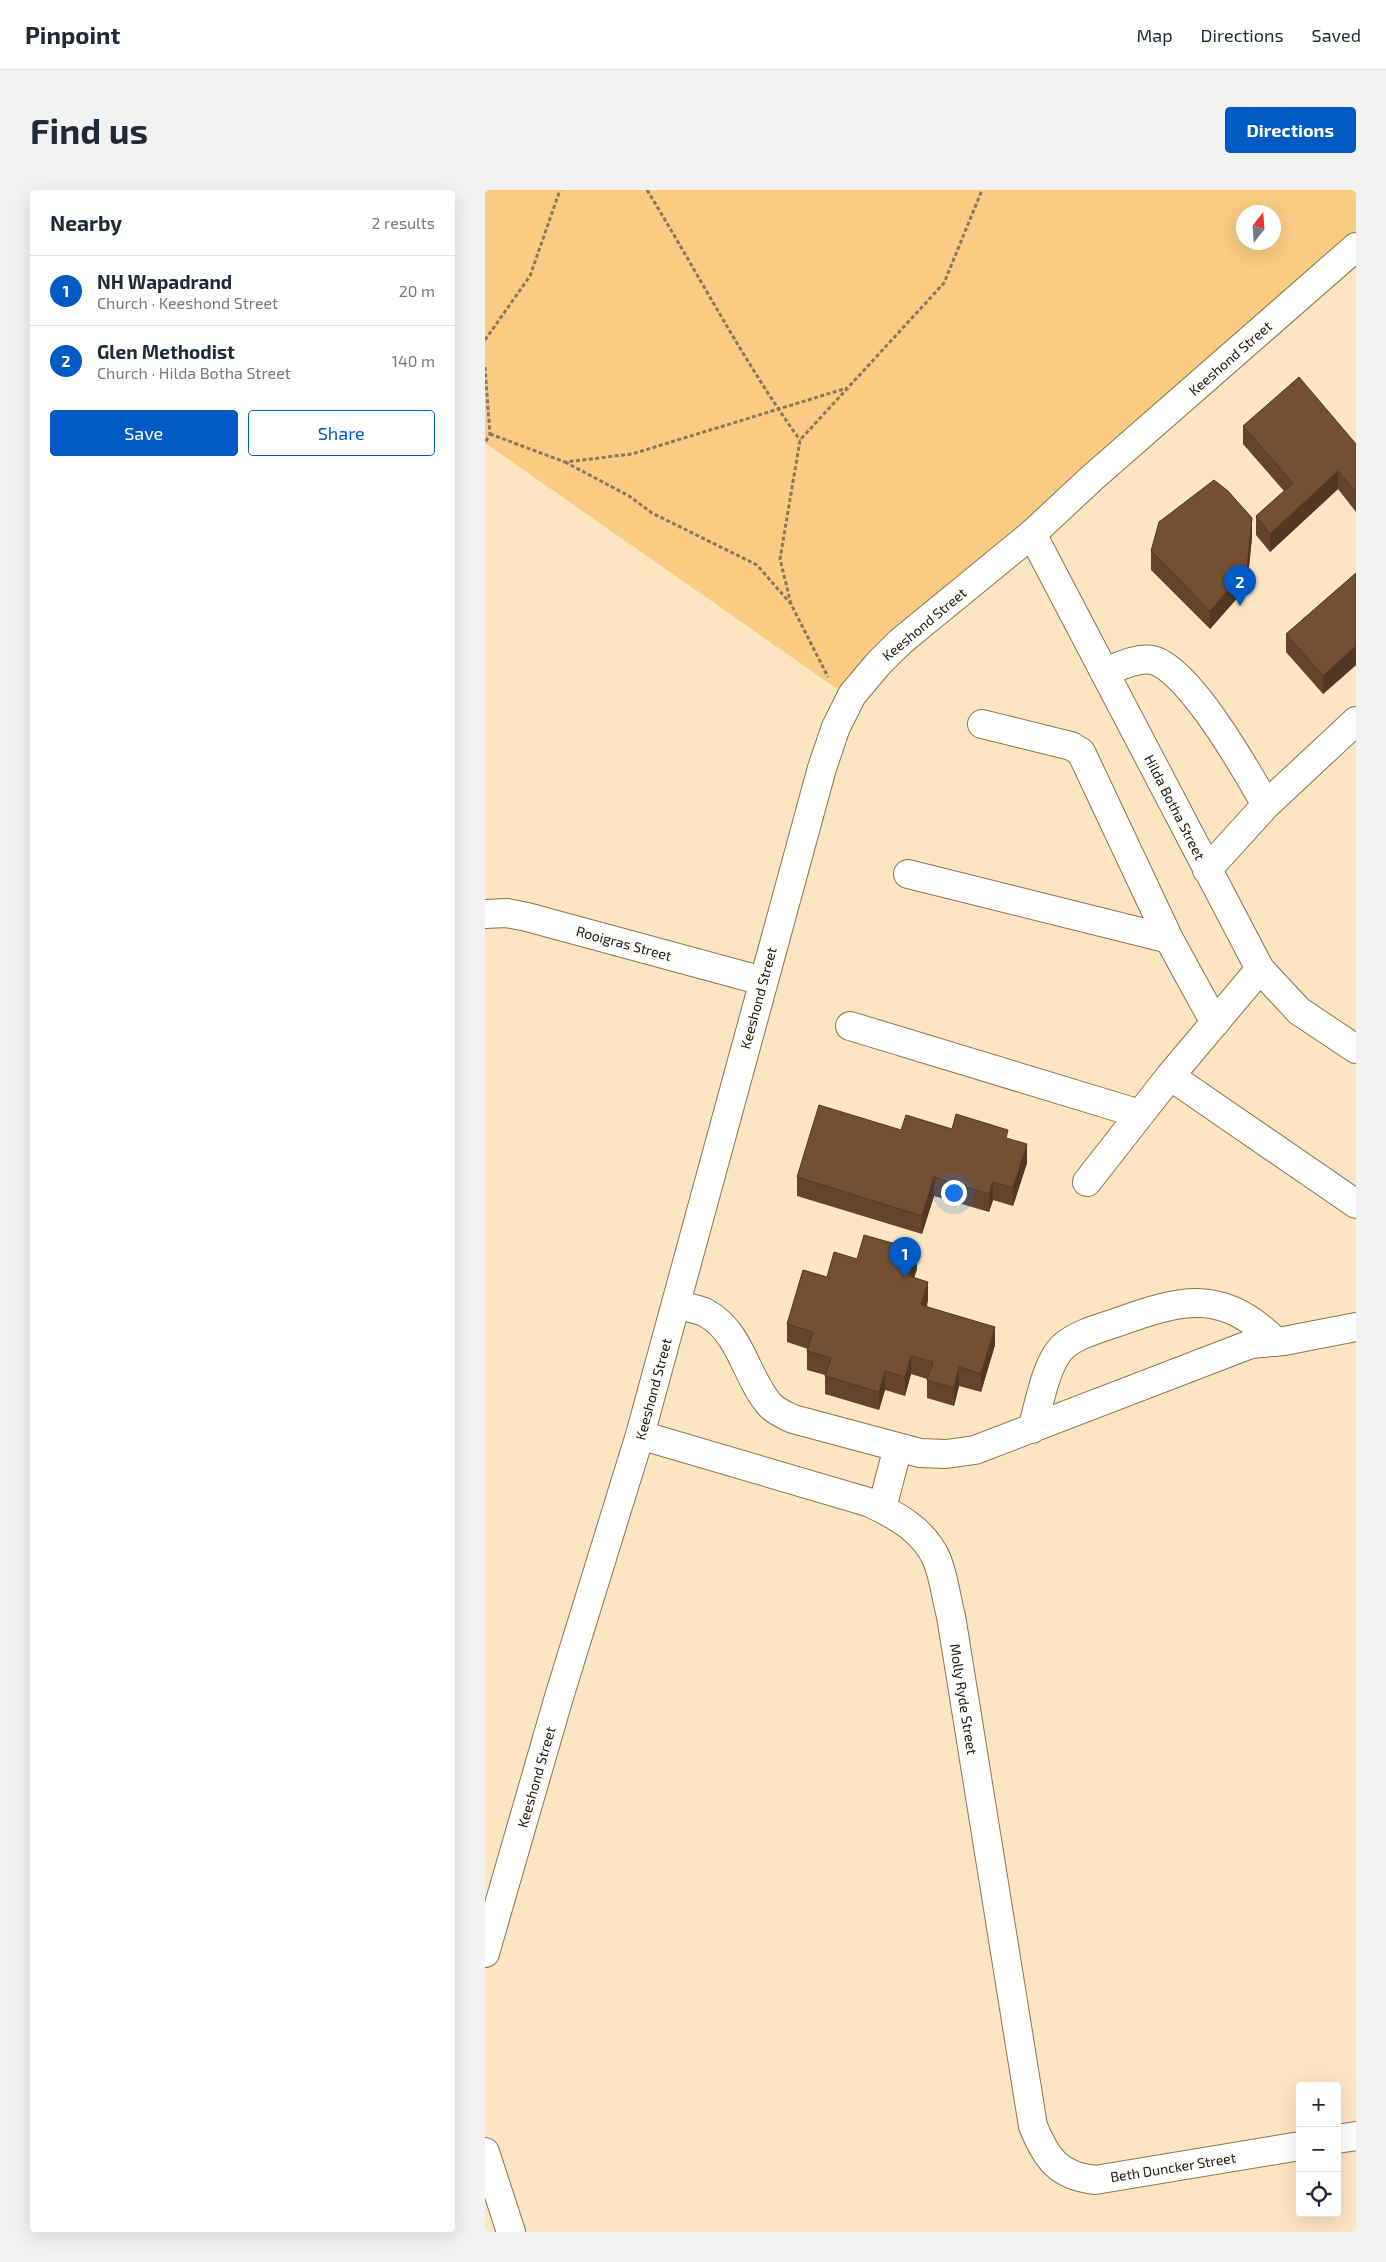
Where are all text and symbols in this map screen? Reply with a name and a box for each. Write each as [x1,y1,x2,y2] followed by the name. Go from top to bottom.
[25,20,120,49] text: Pinpoint
[1136,24,1173,46] text: Map
[1201,24,1284,46] text: Directions
[1312,24,1361,46] text: Saved
[1225,107,1356,153] button: Directions
[30,109,148,151] text: Find us
[1236,205,1281,250] north arrow
[50,210,122,235] text: Nearby
[372,213,435,232] text: 2 results
[97,270,232,293] text: NH Wapadrand
[63,281,69,300] text: 1
[399,281,435,300] text: 20 m
[97,293,278,312] text: Church · Keeshond Street
[1185,317,1275,399] street label: Keeshond Street
[97,340,235,363] text: Glen Methodist
[61,351,71,370] text: 2
[392,351,435,370] text: 140 m
[97,363,291,382] text: Church · Hilda Botha Street
[50,410,238,456] button: Save
[248,410,435,456] button: Share
[1224,565,1256,606] pin: 2
[879,584,969,664] street label: Keeshond Street
[1141,752,1209,862] street label: Hilda Botha Street
[574,922,674,964] street label: Rooigras Street
[736,945,780,1051] street label: Keeshond Street
[941,1180,967,1206] your location
[889,1237,921,1278] pin: 1
[631,1336,675,1442] street label: Keeshond Street
[947,1642,981,1756] street label: Molly Ryde Street
[513,1724,559,1830] street label: Keeshond Street
[1296,2082,1341,2217] map controls
[1296,2082,1341,2127] button: +
[1296,2127,1341,2172] button: −
[1109,2149,1237,2185] street label: Beth Duncker Street
[1296,2172,1341,2217] button: locate

